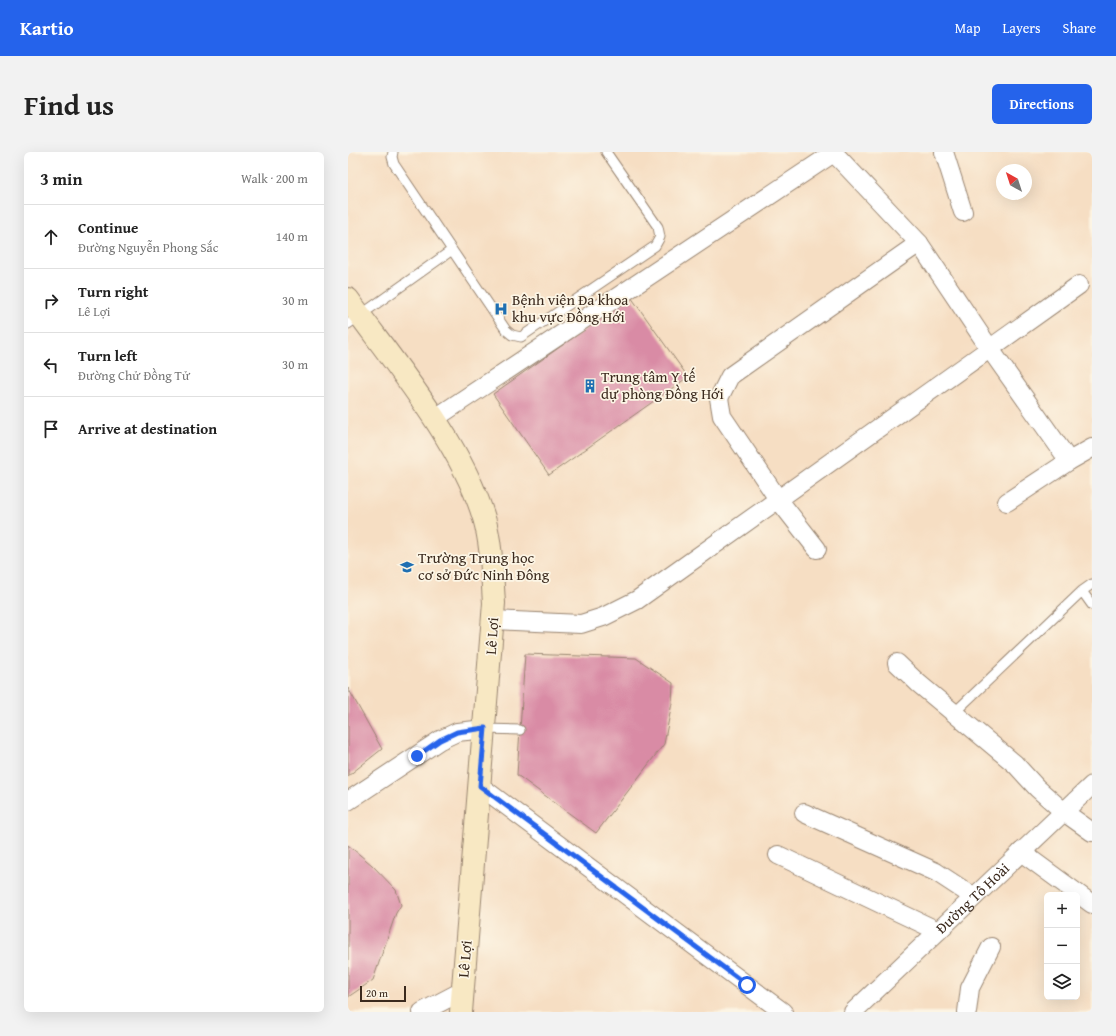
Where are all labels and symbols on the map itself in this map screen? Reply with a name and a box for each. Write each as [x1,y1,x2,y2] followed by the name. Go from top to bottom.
[996,164,1032,200] north arrow
[512,289,628,327] place label: Bệnh viện Đa khoa khu vực Đồng Hới
[493,301,509,317] hospital icon: Bệnh viện Đa khoa khu vực Đồng Hới
[601,366,724,404] place label: Trung tâm Y tế dự phòng Đồng Hới
[582,378,598,394] building icon: Trung tâm Y tế dự phòng Đồng Hới
[418,547,550,585] place label: Trường Trung học cơ sở Đức Ninh Đông
[399,559,415,575] school or university icon: Trường Trung học cơ sở Đức Ninh Đông
[480,617,503,655] street label: Lê Lợi
[408,747,426,765] route end
[931,858,1014,938] street label: Đường Tô Hoài
[452,939,477,979] street label: Lê Lợi
[738,976,756,994] route start
[360,984,406,1003] scale bar

